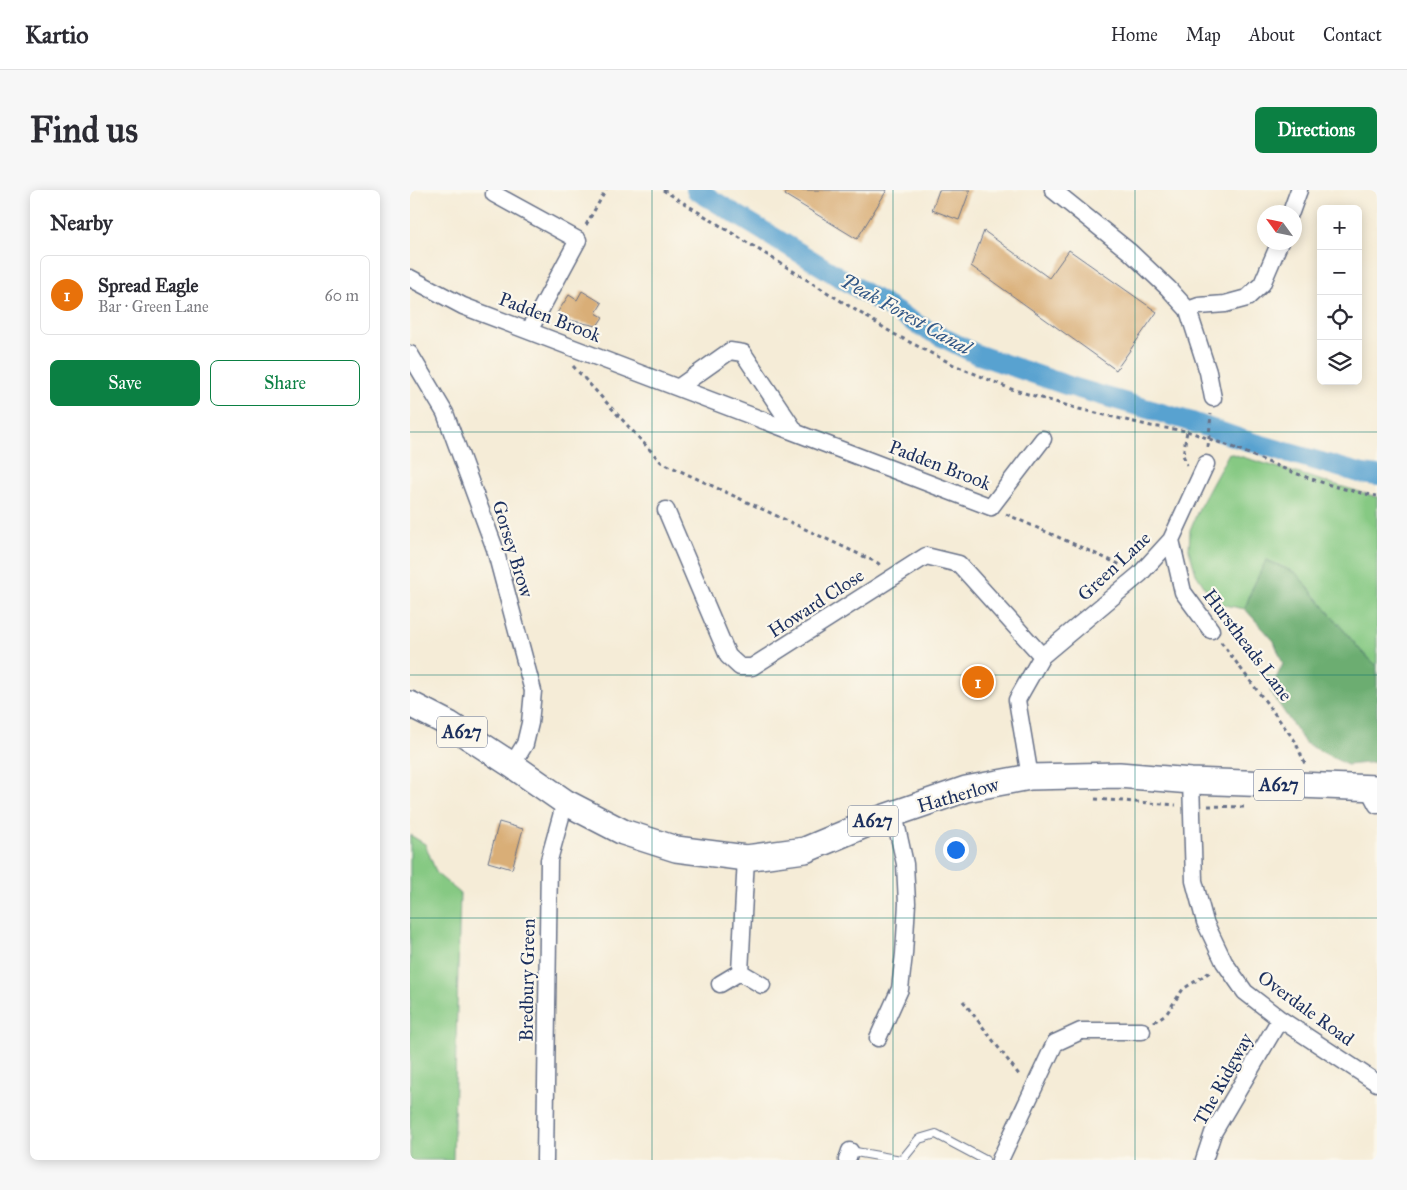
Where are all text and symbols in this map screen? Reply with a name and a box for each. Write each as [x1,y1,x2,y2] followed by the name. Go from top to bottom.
[25,20,88,50] text: Kartio
[1111,24,1158,46] text: Home
[1186,24,1221,46] text: Map
[1249,24,1295,46] text: About
[1323,24,1382,46] text: Contact
[1255,107,1377,153] button: Directions
[30,109,138,152] text: Find us
[1257,205,1302,250] north arrow
[1317,205,1362,385] map controls
[1317,205,1362,250] button: +
[50,210,113,236] text: Nearby
[1317,250,1362,295] button: −
[836,268,977,361] water label: Peak Forest Canal
[98,274,198,297] text: Spread Eagle
[64,286,70,305] text: 1
[325,286,359,305] text: 60 m
[496,287,604,347] street label: Padden Brook
[1317,295,1362,340] button: locate
[98,297,209,316] text: Bar · Green Lane
[1317,340,1362,385] button: layers
[50,360,200,406] button: Save
[210,360,360,406] button: Share
[886,435,994,495] street label: Padden Brook
[487,498,539,601] street label: Gorsey Brow
[1073,526,1155,606] street label: Green Lane
[764,563,868,642] street label: Howard Close
[1198,584,1298,706] street label: Hurstheads Lane
[962,663,994,701] pin: 1
[437,716,487,748] road number: A627
[1254,770,1304,800] road number: A627
[915,772,1002,818] street label: Hatherlow
[848,806,898,836] road number: A627
[943,837,969,863] your location
[514,918,540,1042] street label: Bredbury Green
[1253,965,1359,1051] street label: Overdale Road
[1188,1028,1259,1130] street label: The Ridgway

